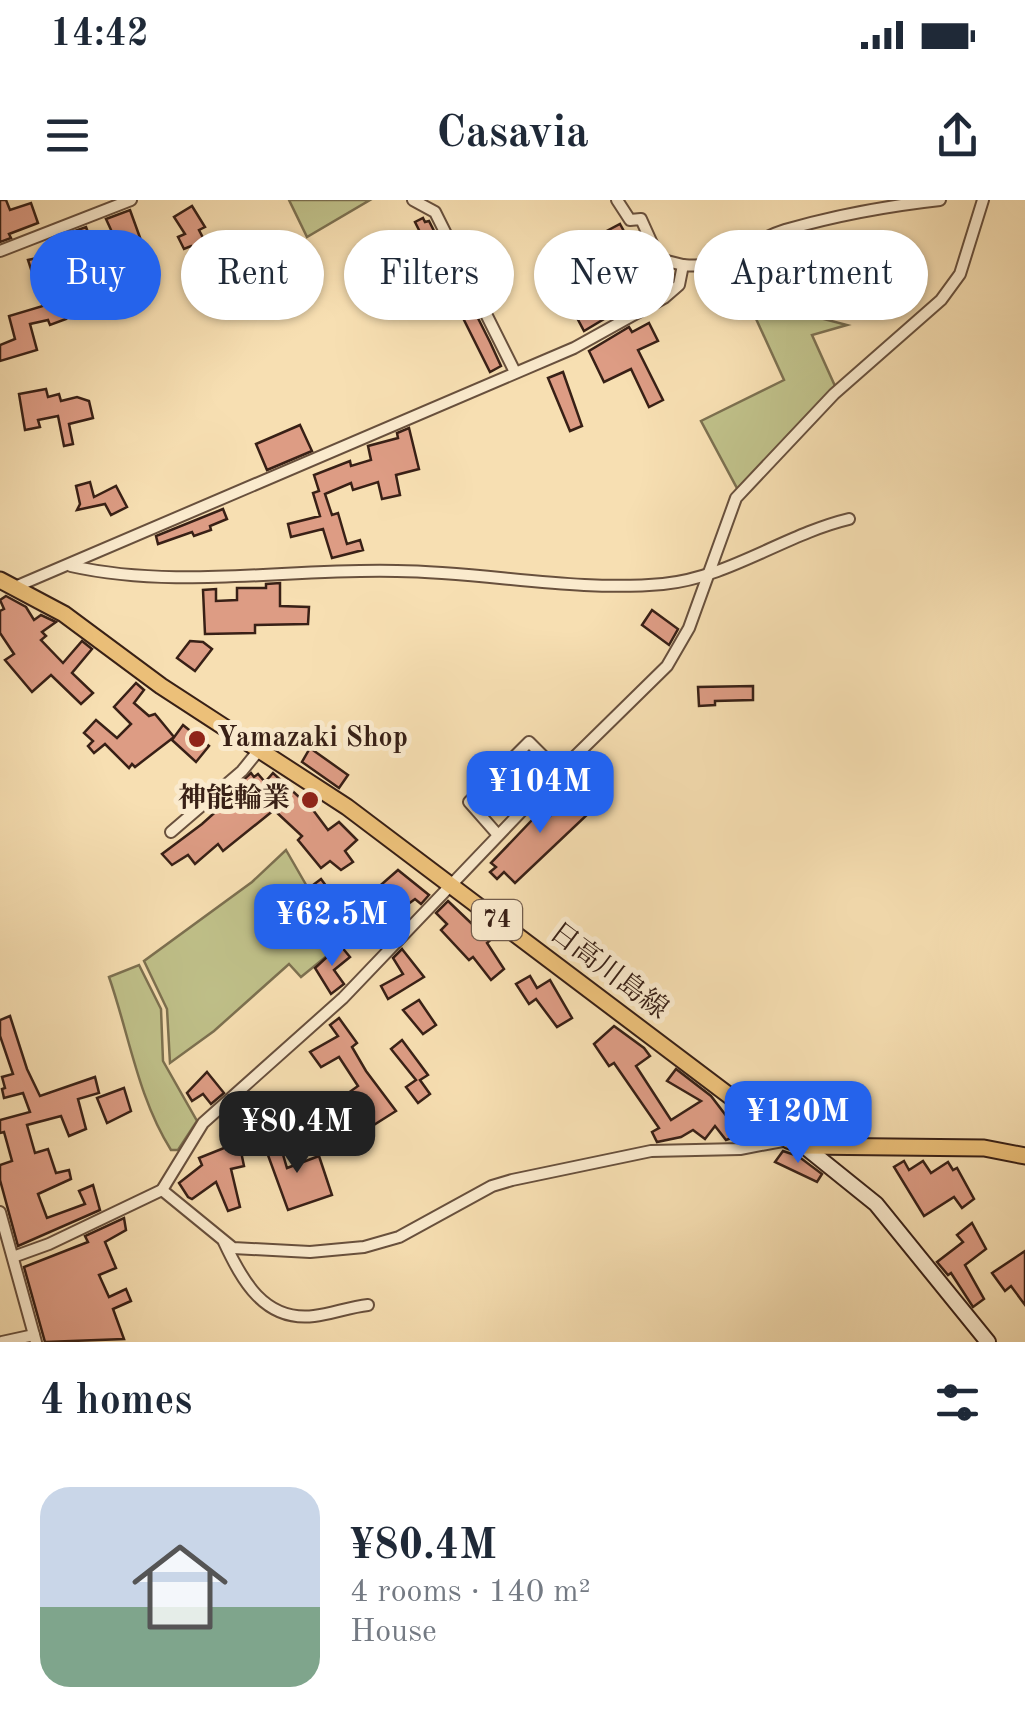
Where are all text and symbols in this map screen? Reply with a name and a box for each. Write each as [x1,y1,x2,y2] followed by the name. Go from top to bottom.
[50,16,149,54] text: 14:42
[40,108,95,163] icon: menu
[930,108,985,163] icon: share
[436,112,589,157] text: Casavia
[30,230,161,320] chip: Buy
[181,230,324,320] chip: Rent
[344,230,514,320] chip: Filters
[534,230,674,320] chip: New
[694,230,928,320] chip: Apartment
[217,725,408,753] place label: Yamazaki Shop
[186,728,208,750] marker: Yamazaki Shop
[470,751,610,836] pin: ¥104M
[489,767,591,799] text: ¥104M
[178,783,290,814] place label: 神能輪業
[299,789,321,811] marker: 神能輪業
[251,884,413,969] pin: ¥62.5M
[276,900,388,932] text: ¥62.5M
[472,900,522,940] road number: 74
[544,916,674,1025] street label: 日高川島線
[728,1081,868,1166] pin: ¥120M
[216,1091,378,1176] pin: ¥80.4M
[747,1097,849,1129] text: ¥120M
[241,1107,353,1139] text: ¥80.4M
[930,1375,985,1430] icon: filters
[40,1381,192,1423] text: 4 homes
[350,1526,497,1568] text: ¥80.4M
[120,1527,240,1647] icon: home
[350,1577,591,1609] text: 4 rooms · 140 m²
[350,1617,437,1649] text: House

